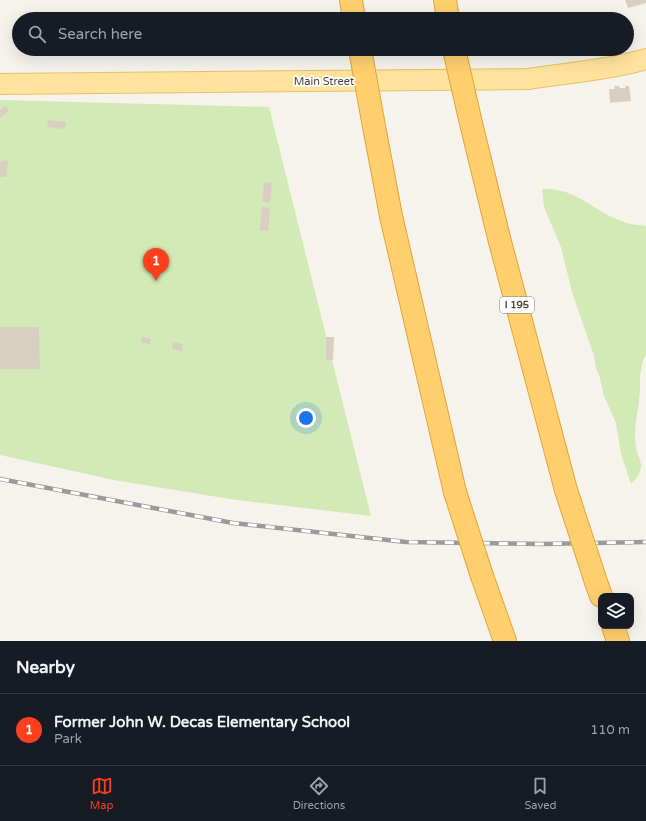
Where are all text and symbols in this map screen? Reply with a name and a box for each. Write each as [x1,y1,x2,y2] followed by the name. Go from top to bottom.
[12,12,634,56] search box
[26,23,48,45] icon: search
[58,25,142,43] text: Search here
[294,75,354,88] street label: Main Street
[143,248,169,281] pin: 1
[500,297,534,313] road number: I 195
[296,408,316,428] your location
[598,593,634,629] map controls
[598,593,634,629] button: layers
[16,657,75,678] text: Nearby
[54,713,350,731] text: Former John W. Decas Elementary School
[25,722,33,738] text: 1
[590,722,630,738] text: 110 m
[54,731,82,747] text: Park
[90,775,113,812] tab: Map
[293,775,345,812] tab: Directions
[525,775,556,812] tab: Saved

